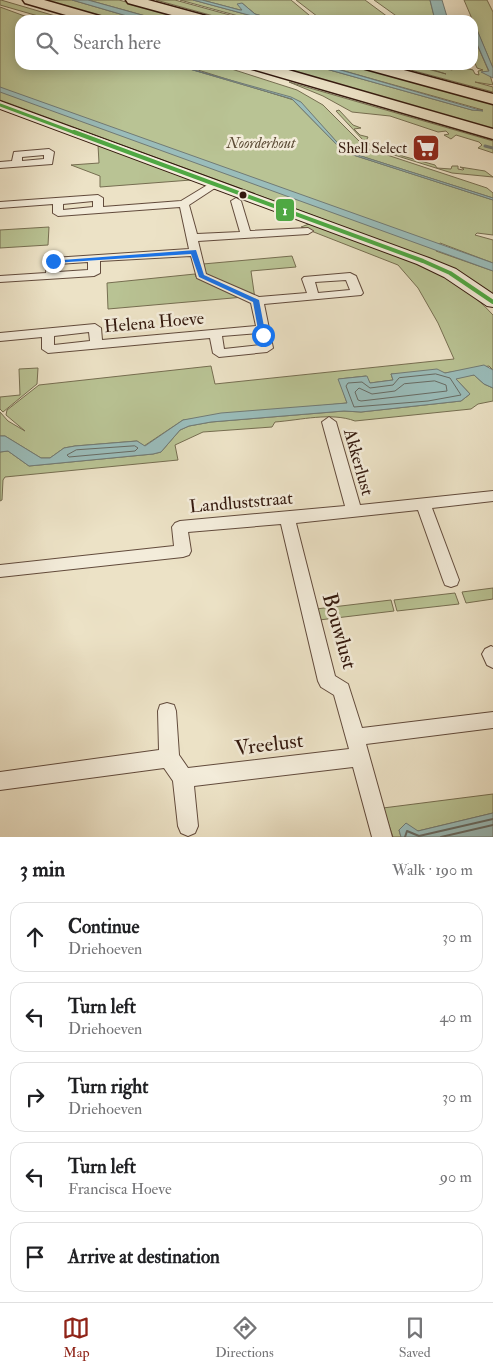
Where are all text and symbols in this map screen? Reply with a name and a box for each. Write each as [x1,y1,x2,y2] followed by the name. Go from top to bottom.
[15,15,478,70] search box
[33,29,61,57] icon: search
[73,31,161,55] text: Search here
[411,133,441,163] supermarket icon: Shell Select
[226,134,296,153] park label: Noorderhout
[338,139,407,158] place label: Shell Select
[238,190,248,200] unlabelled marker
[275,198,295,222] line badge: 1
[283,202,288,219] text: 1
[42,250,65,273] route end
[103,307,206,338] street label: Helena Hoeve
[252,324,275,347] route start
[338,425,379,498] street label: Akkerlust
[188,487,294,518] street label: Landluststraat
[316,590,363,672] street label: Bouwlust
[233,727,305,762] street label: Vreelust
[20,856,65,883] text: 3 min
[392,860,473,880] text: Walk · 190 m
[68,915,139,939] text: Continue
[21,923,49,951] icon: ahead
[442,927,472,947] text: 30 m
[68,939,142,959] text: Driehoeven
[68,995,136,1019] text: Turn left
[21,1003,49,1031] icon: left
[439,1007,472,1027] text: 40 m
[68,1019,142,1039] text: Driehoeven
[68,1075,148,1099] text: Turn right
[21,1083,49,1111] icon: right
[442,1087,472,1107] text: 30 m
[68,1099,142,1119] text: Driehoeven
[68,1155,136,1179] text: Turn left
[21,1163,49,1191] icon: left
[440,1167,472,1187] text: 90 m
[68,1179,172,1199] text: Francisca Hoeve
[21,1243,49,1271] icon: arrive
[68,1245,220,1269] text: Arrive at destination
[62,1314,90,1361] tab: Map
[215,1314,274,1361] tab: Directions
[399,1314,431,1361] tab: Saved

